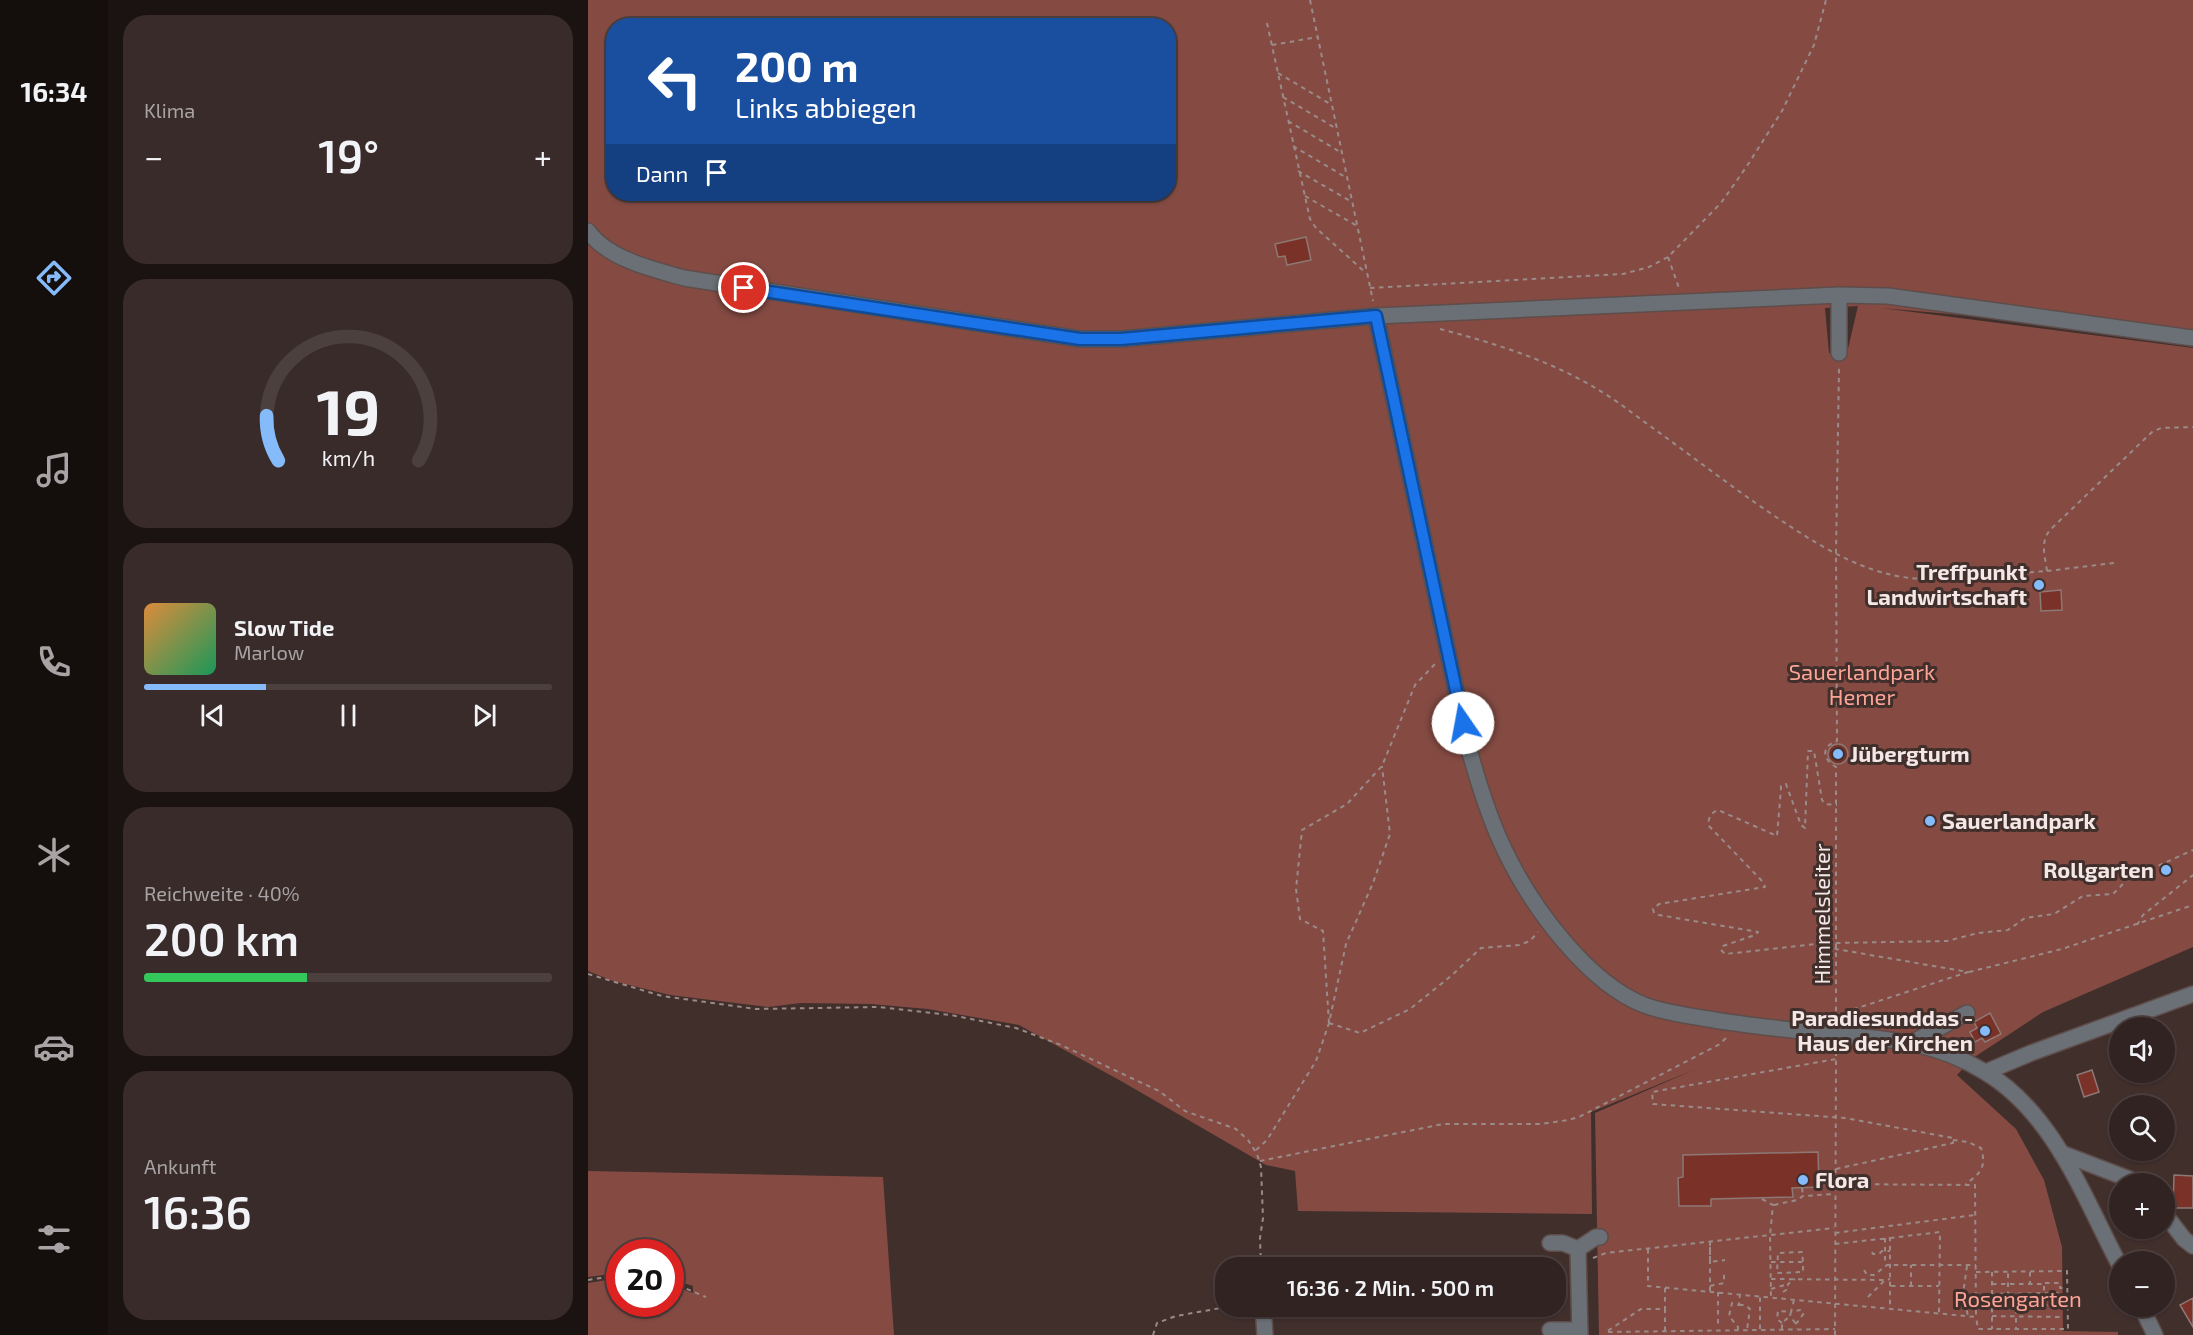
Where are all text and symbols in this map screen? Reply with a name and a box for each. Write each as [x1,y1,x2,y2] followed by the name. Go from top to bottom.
[735,40,858,90] text: 200 m
[636,42,714,120] icon: left
[20,75,88,107] text: 16:34
[735,91,917,123] text: Links abbiegen
[144,98,195,122] text: Klima
[318,128,379,182] text: 19°
[144,136,163,176] text: −
[534,136,552,176] text: +
[700,156,733,189] icon: arrive
[636,160,688,186] text: Dann
[33,257,75,299] icon: directions
[718,262,769,313] pin
[727,271,760,304] icon: arrive
[316,373,380,448] text: 19
[321,445,375,470] text: km/h
[33,449,75,491] icon: music
[1867,558,2027,609] place label: Treffpunkt Landwirtschaft
[2032,578,2046,592] marker: Treffpunkt Landwirtschaft
[234,614,334,640] text: Slow Tide
[234,640,304,664] text: Marlow
[33,641,75,683] icon: phone
[1789,658,1935,709] park label: Sauerlandpark Hemer
[1431,691,1495,755] position arrow
[196,699,229,732] icon: previous
[332,699,365,732] icon: pause
[468,699,501,732] icon: next
[1850,740,1970,766] place label: Jübergturm
[1831,747,1845,761] marker: Jübergturm
[1942,807,2097,833] place label: Sauerlandpark
[1923,814,1937,828] marker: Sauerlandpark
[33,834,75,876] icon: climate
[1808,843,1834,985] street label: Himmelsleiter
[2043,856,2154,882] place label: Rollgarten
[2159,863,2173,877] marker: Rollgarten
[144,881,300,905] text: Reichweite · 40%
[144,911,299,965] text: 200 km
[1791,1004,1973,1055] place label: Paradiesunddas - Haus der Kirchen
[2109,1017,2175,1317] map controls
[2109,1017,2175,1083] button: sound
[1978,1024,1992,1038] marker: Paradiesunddas - Haus der Kirchen
[33,1026,75,1068] icon: car
[2109,1095,2175,1161] button: search
[144,1154,216,1178] text: Ankunft
[1815,1166,1869,1192] place label: Flora
[1796,1173,1810,1187] marker: Flora
[2109,1173,2175,1239] button: +
[144,1184,252,1238] text: 16:36
[33,1218,75,1260] icon: filters
[606,1239,684,1317] speed limit sign: 20
[2109,1251,2175,1317] button: −
[1287,1274,1494,1300] text: 16:36 · 2 Min. · 500 m
[1954,1285,2082,1311] park label: Rosengarten

